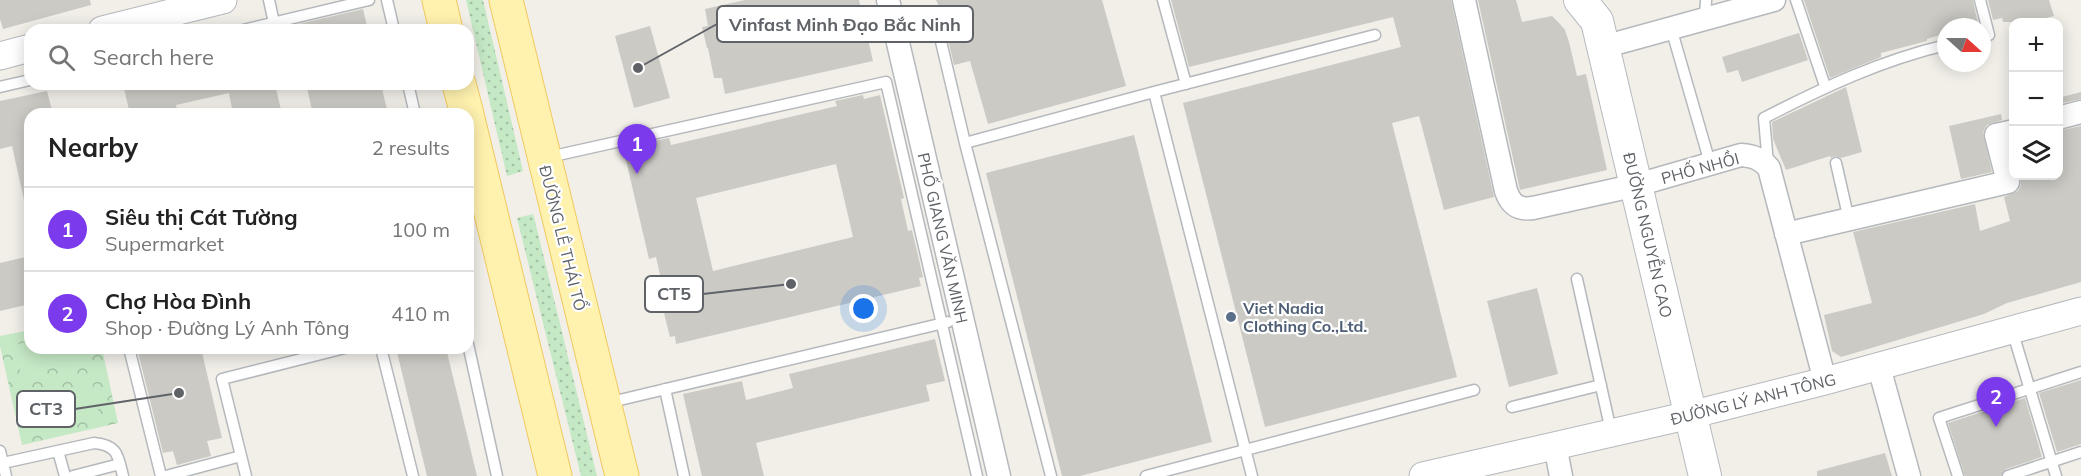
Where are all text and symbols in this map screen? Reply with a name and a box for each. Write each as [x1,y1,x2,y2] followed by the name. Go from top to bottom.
[717,6,973,42] callout: Vinfast Minh Đạo Bắc Ninh
[728,13,961,36] text: Vinfast Minh Đạo Bắc Ninh
[1937,18,1991,72] north arrow
[2009,18,2063,180] map controls
[2009,18,2063,72] button: +
[24,24,474,90] search box
[45,41,78,74] icon: search
[93,43,214,71] text: Search here
[2009,72,2063,126] button: −
[618,124,656,174] pin: 1
[2009,126,2063,180] button: layers
[48,131,138,164] text: Nearby
[372,135,450,160] text: 2 results
[1659,148,1741,188] street label: PHỐ NHỒI
[1619,150,1678,320] street label: ĐƯỜNG NGUYỄN CAO
[914,151,972,325] street label: PHỐ GIANG VĂN MINH
[535,163,591,313] street label: ĐƯỜNG LÊ THÁI TỔ
[105,203,298,231] text: Siêu thị Cát Tường
[62,217,74,242] text: 1
[391,217,450,242] text: 100 m
[105,231,224,256] text: Supermarket
[645,276,703,312] callout: CT5
[657,282,691,305] text: CT5
[105,287,251,315] text: Chợ Hòa Đình
[849,294,878,323] your location
[1242,298,1367,336] place label: Viet Nadia Clothing Co.,Ltd.
[62,301,74,326] text: 2
[391,301,450,326] text: 410 m
[1224,310,1238,324] marker: Viet Nadia Clothing Co.,Ltd.
[105,315,350,340] text: Shop · Đường Lý Anh Tông
[1668,369,1838,429] street label: ĐƯỜNG LÝ ANH TÔNG
[1976,378,2016,427] pin: 2
[17,391,75,427] callout: CT3
[29,397,63,420] text: CT3

